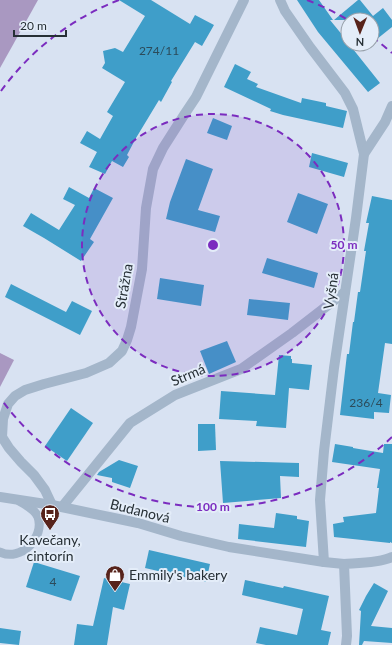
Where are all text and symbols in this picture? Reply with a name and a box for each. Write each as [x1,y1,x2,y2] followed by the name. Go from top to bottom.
[14,12,66,38] scale bar
[340,12,380,52] north arrow
[20,18,47,33] text: 20 m
[355,36,364,49] text: N
[139,43,179,58] house number: 274/11
[331,237,357,252] text: 50 m
[206,238,220,252] centre of rings
[111,262,136,310] street label: Strážna
[320,271,342,310] street label: Vyšná
[168,360,208,389] street label: Strmá
[349,395,383,410] house number: 236/4
[108,495,172,526] street label: Budanová
[196,499,230,514] text: 100 m
[39,503,61,531] bus stop icon: Kavečany, cintorín
[19,531,81,564] place label: Kavečany, cintorín
[104,564,126,592] shop icon: Emmily's bakery
[129,566,228,583] place label: Emmily's bakery
[50,574,57,589] house number: 4

